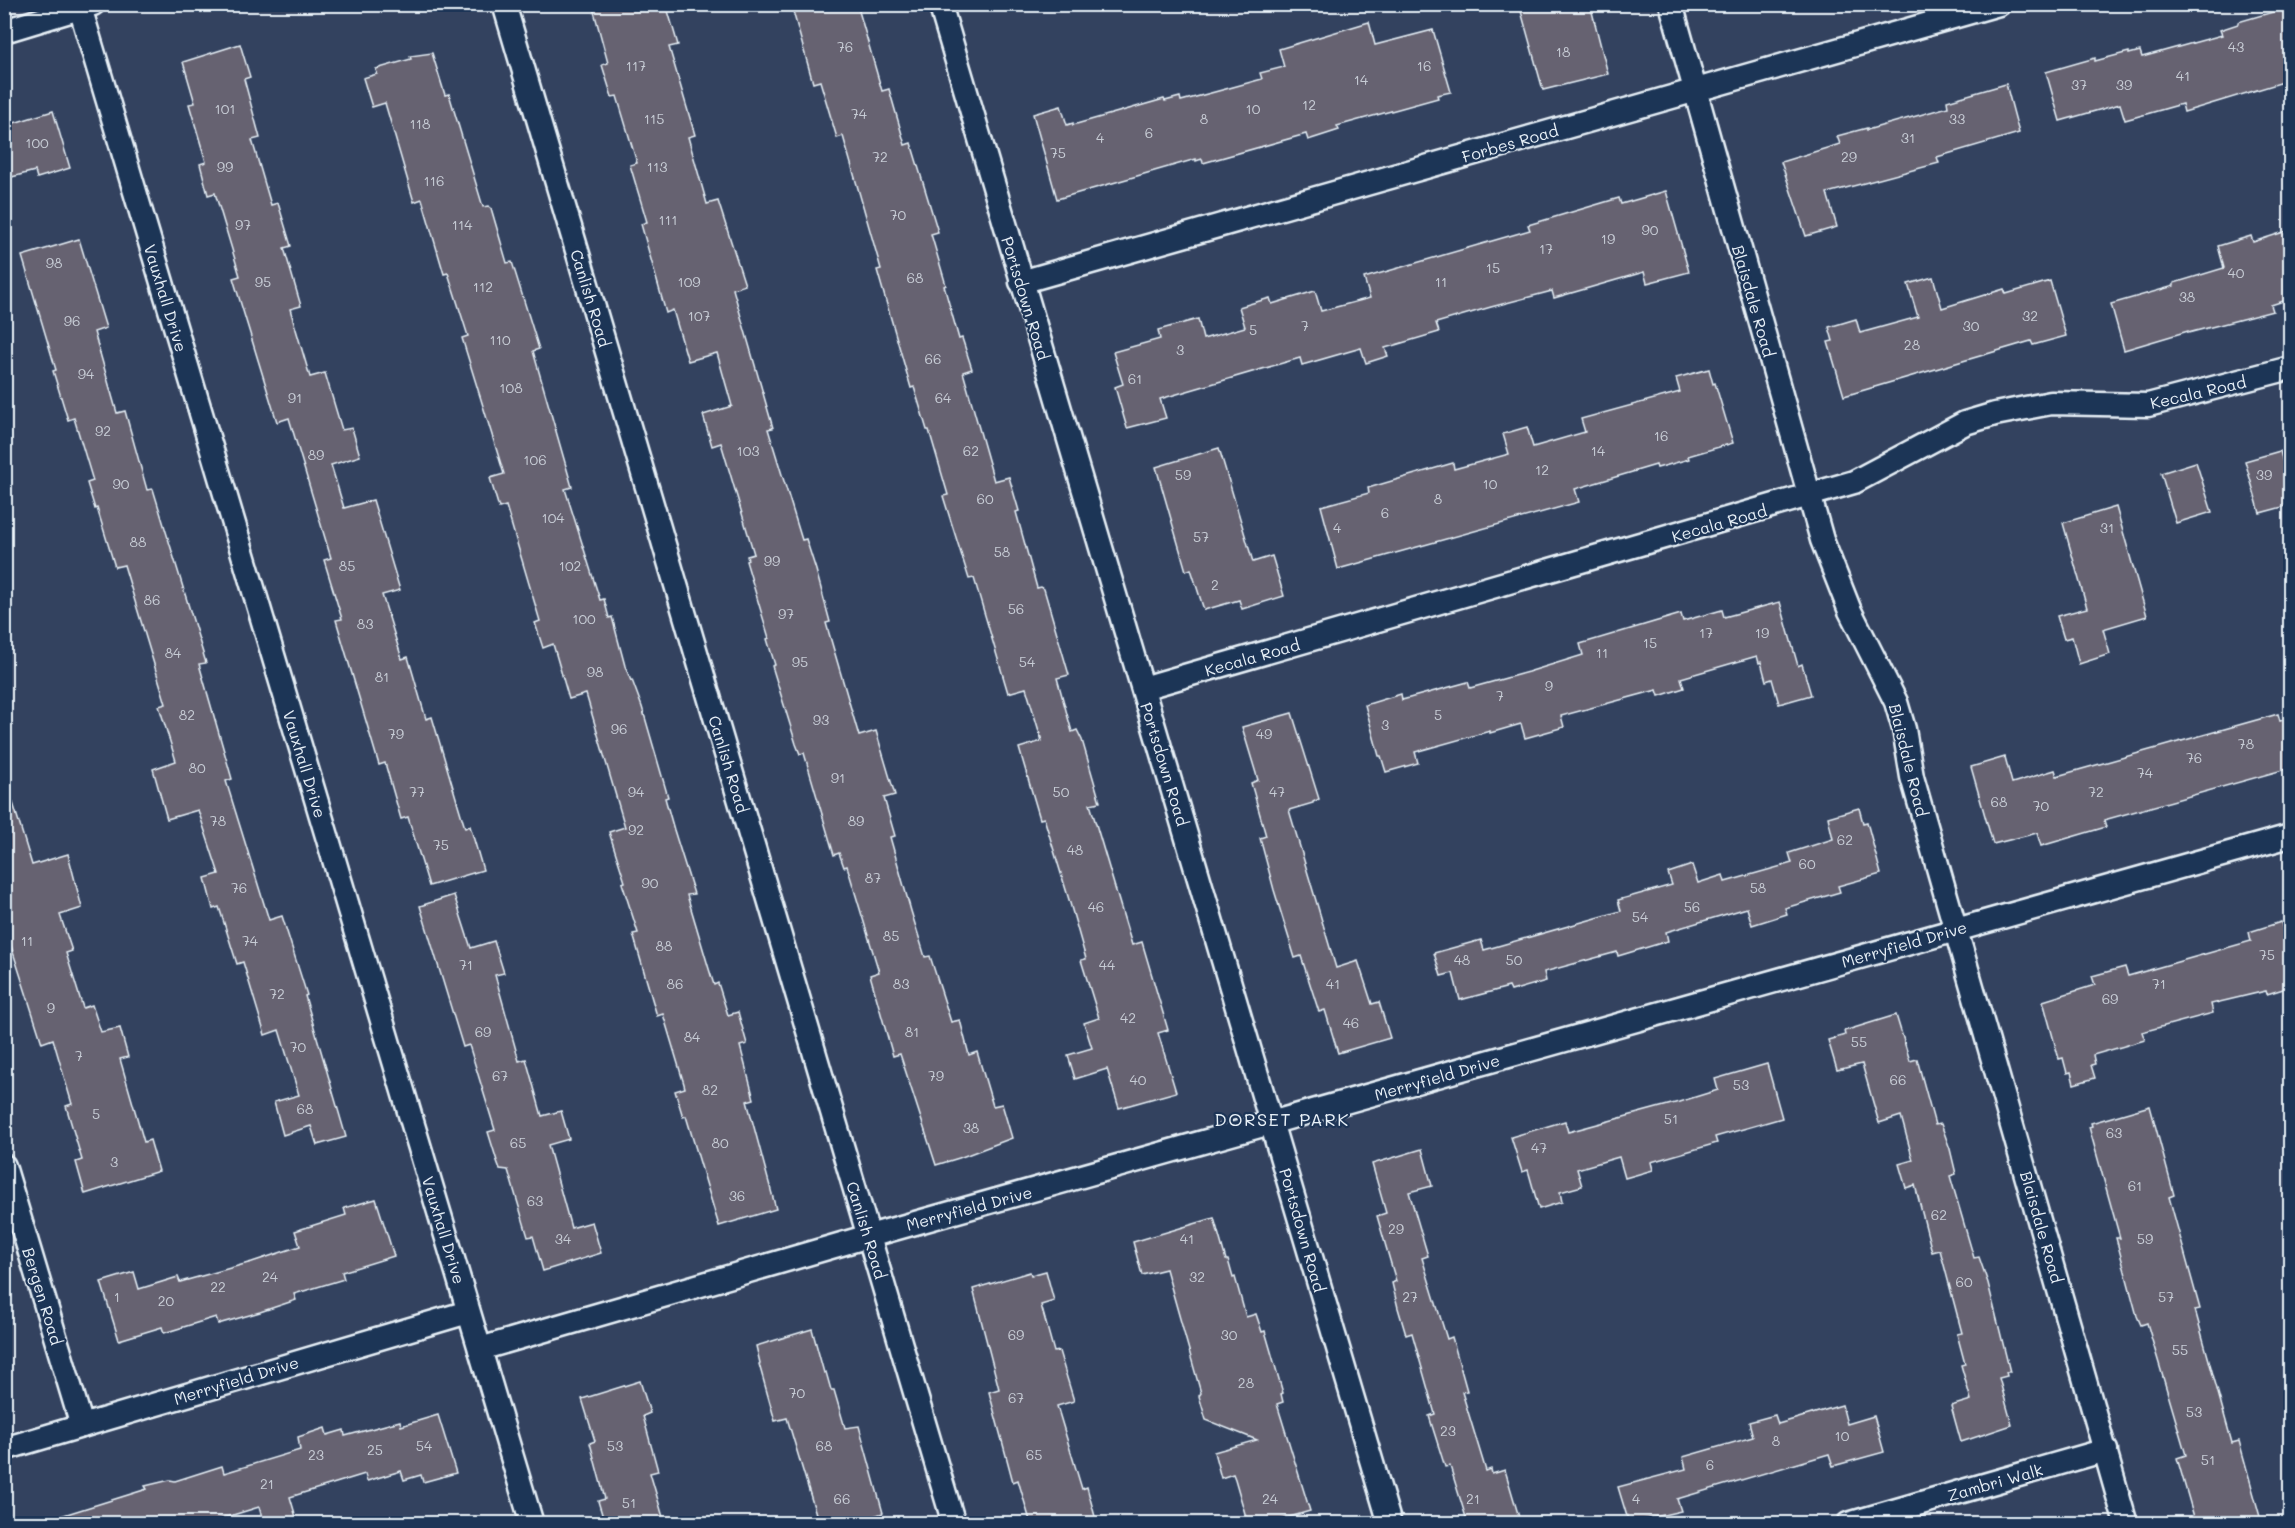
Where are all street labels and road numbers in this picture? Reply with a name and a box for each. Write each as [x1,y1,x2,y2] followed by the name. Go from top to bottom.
[1459,119,1561,167] street label: Forbes Road
[997,234,1055,362] street label: Portsdown Road
[140,242,192,354] street label: Vauxhall Drive
[1728,243,1780,359] street label: Blaisdale Road
[566,247,616,349] street label: Canlish Road
[2148,371,2248,413] street label: Kecala Road
[1669,499,1769,547] street label: Kecala Road
[1202,633,1302,681] street label: Kecala Road
[1136,700,1194,828] street label: Portsdown Road
[1885,701,1933,819] street label: Blaisdale Road
[279,708,331,820] street label: Vauxhall Drive
[704,713,754,815] street label: Canlish Road
[1839,916,1969,972] street label: Merryfield Drive
[1372,1049,1502,1105] street label: Merryfield Drive
[1275,1166,1331,1294] street label: Portsdown Road
[2016,1169,2068,1285] street label: Blaisdale Road
[418,1174,470,1286] street label: Vauxhall Drive
[842,1179,892,1281] street label: Canlish Road
[904,1181,1034,1235] street label: Merryfield Drive
[18,1245,68,1347] street label: Bergen Road
[171,1351,301,1409] street label: Merryfield Drive
[1945,1458,2045,1506] street label: Zambri Walk

